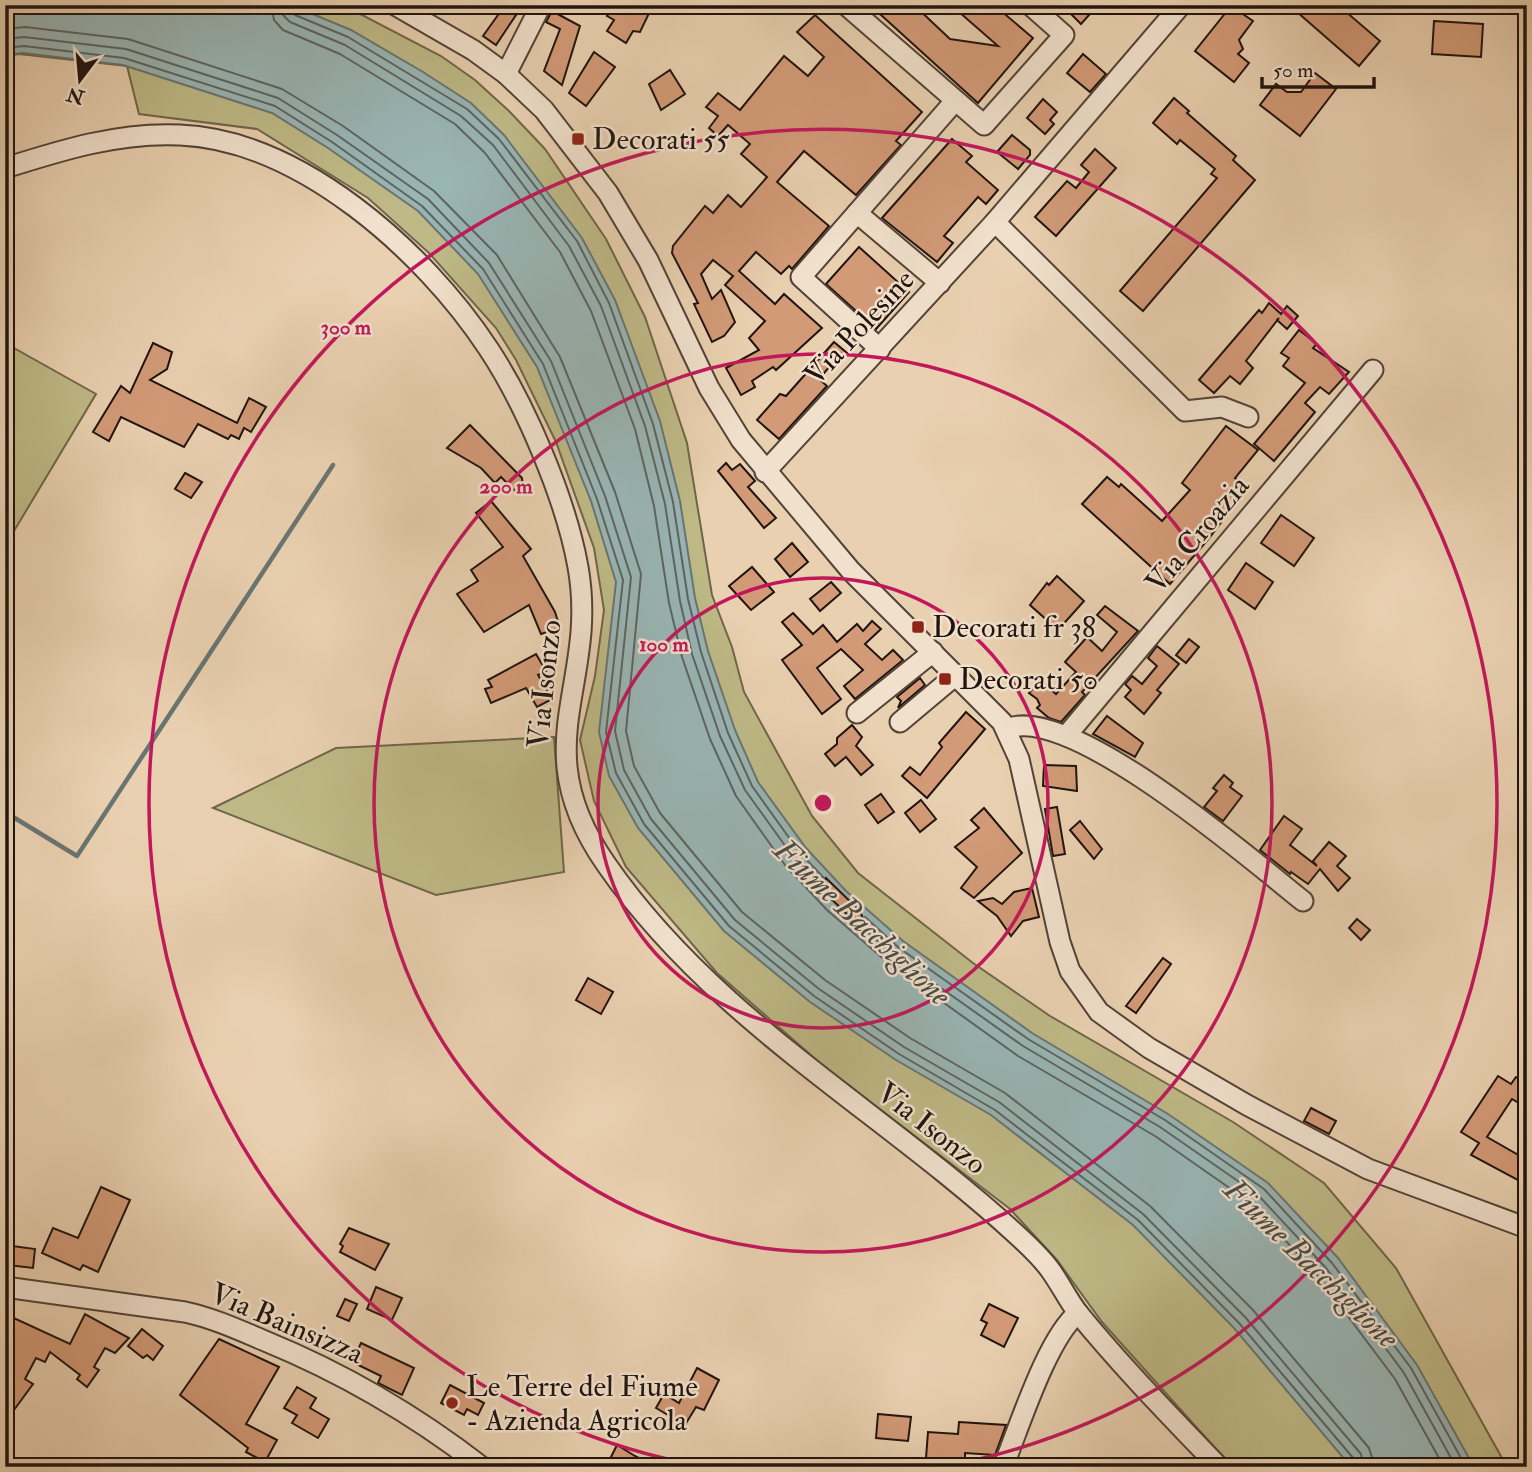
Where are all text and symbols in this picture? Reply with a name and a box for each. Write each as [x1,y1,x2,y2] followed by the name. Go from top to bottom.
[46,46,116,116] north arrow
[1262,46,1374,90] scale bar
[1273,57,1314,84] text: 50 m
[63,81,88,110] text: N
[592,121,730,158] place label: Decorati 55
[570,131,586,147] marker: Decorati 55
[796,262,922,393] street label: Via Polesine
[321,314,372,341] text: 300 m
[1138,467,1258,601] street label: Via Croazia
[480,473,533,500] text: 200 m
[932,609,1096,646] place label: Decorati fr 38
[519,618,570,750] street label: Via Isonzo
[910,619,926,635] marker: Decorati fr 38
[639,631,690,658] text: 100 m
[959,661,1098,698] place label: Decorati 50
[937,671,953,687] marker: Decorati 50
[811,791,835,815] centre of rings
[764,829,960,1015] water label: Fiume Bacchiglione
[869,1074,994,1183] street label: Via Isonzo
[1214,1169,1407,1358] water label: Fiume Bacchiglione
[205,1275,370,1373] street label: Via Bainsizza
[466,1368,698,1439] place label: Le Terre del Fiume - Azienda Agricola
[444,1395,460,1411] marker: Le Terre del Fiume - Azienda Agricola

